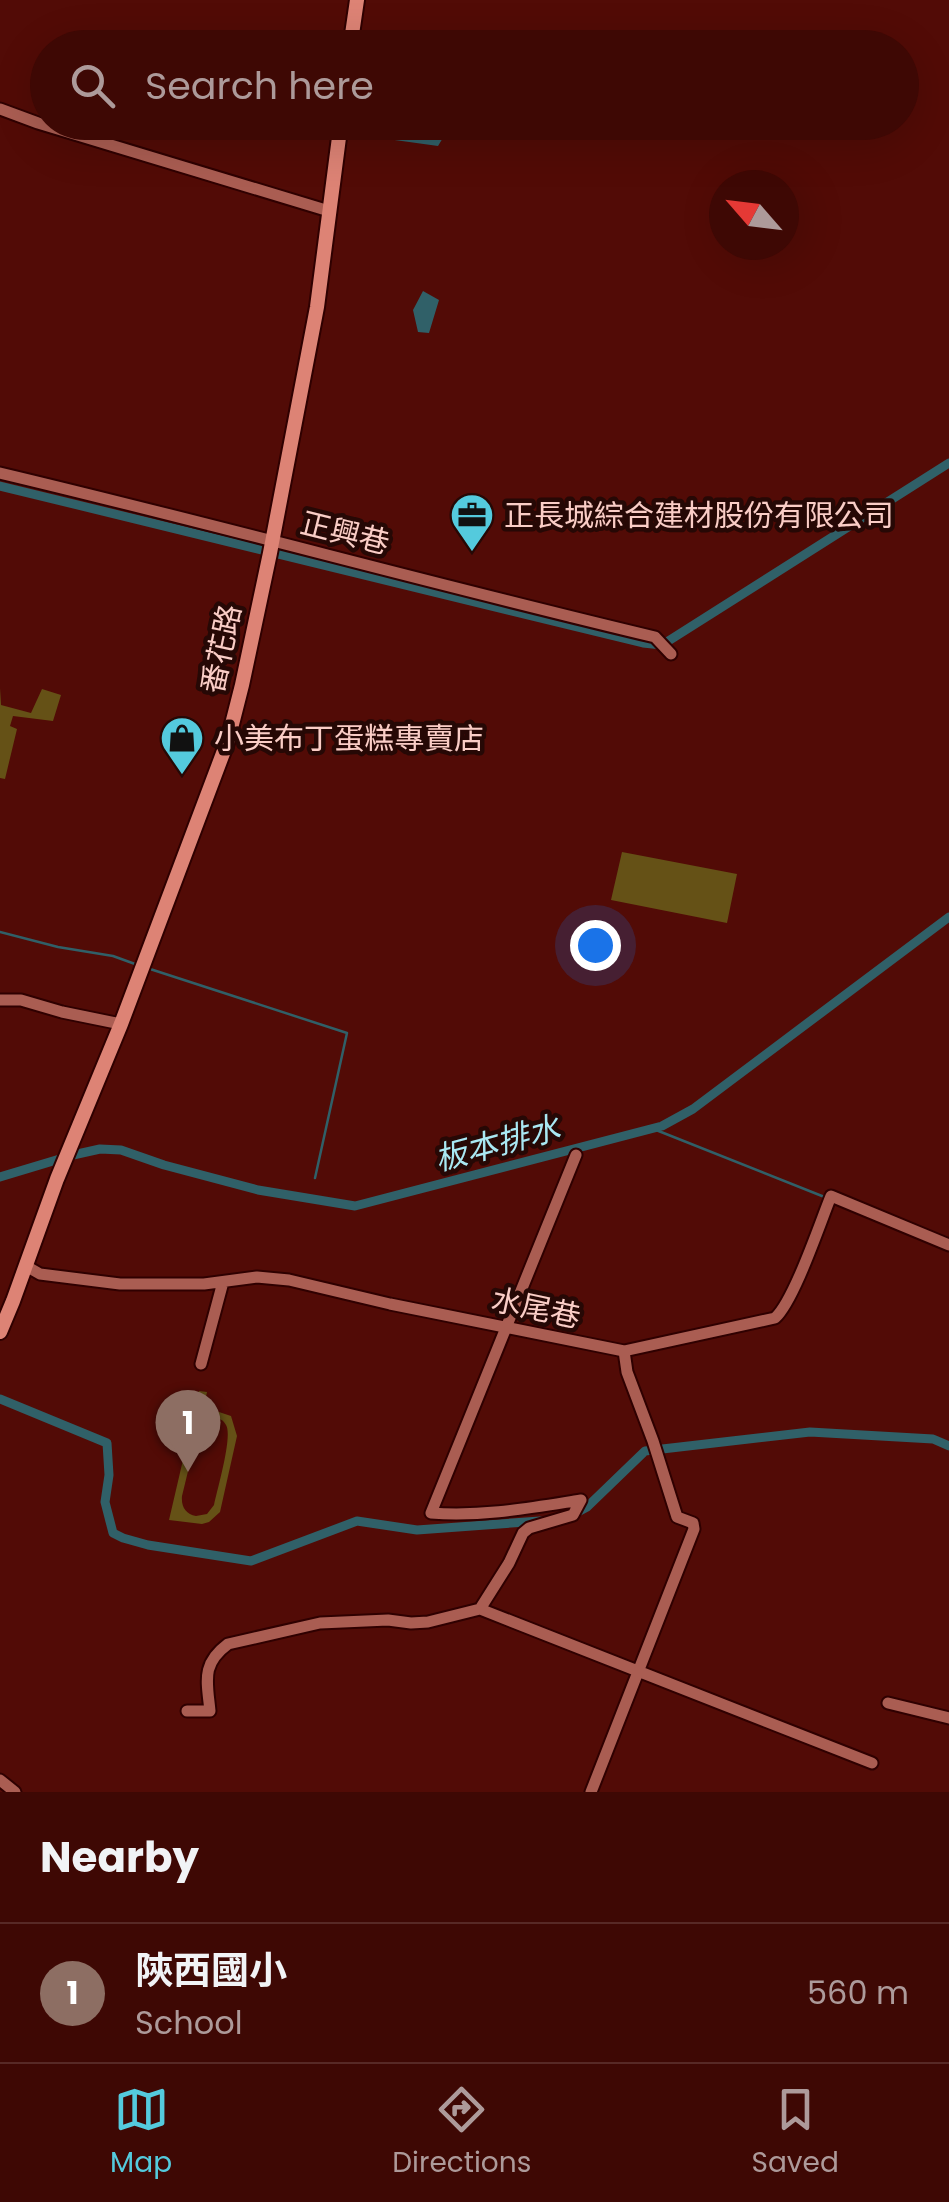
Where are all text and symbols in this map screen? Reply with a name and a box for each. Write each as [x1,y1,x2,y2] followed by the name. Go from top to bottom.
[30,30,919,140] search box
[65,58,120,113] icon: search
[145,59,374,112] text: Search here
[709,170,799,260] north arrow
[449,492,495,553] office icon: 正長城綜合建材股份有限公司
[504,494,894,537] place label: 正長城綜合建材股份有限公司
[296,501,394,565] street label: 正興巷
[191,601,251,697] street label: 番花路
[159,715,205,776] shop icon: 小美布丁蛋糕專賣店
[214,717,484,760] place label: 小美布丁蛋糕專賣店
[570,920,621,971] your location
[429,1104,567,1181] water label: 板本排水
[488,1278,584,1338] street label: 水尾巷
[156,1390,220,1472] pin: 1
[40,1828,199,1887] text: Nearby
[135,1944,287,1997] text: 陝西國小
[66,1970,79,2015] text: 1
[807,1970,909,2015] text: 560 m
[135,2000,243,2045] text: School
[110,2082,172,2184] tab: Map
[392,2082,531,2184] tab: Directions
[752,2082,839,2184] tab: Saved

